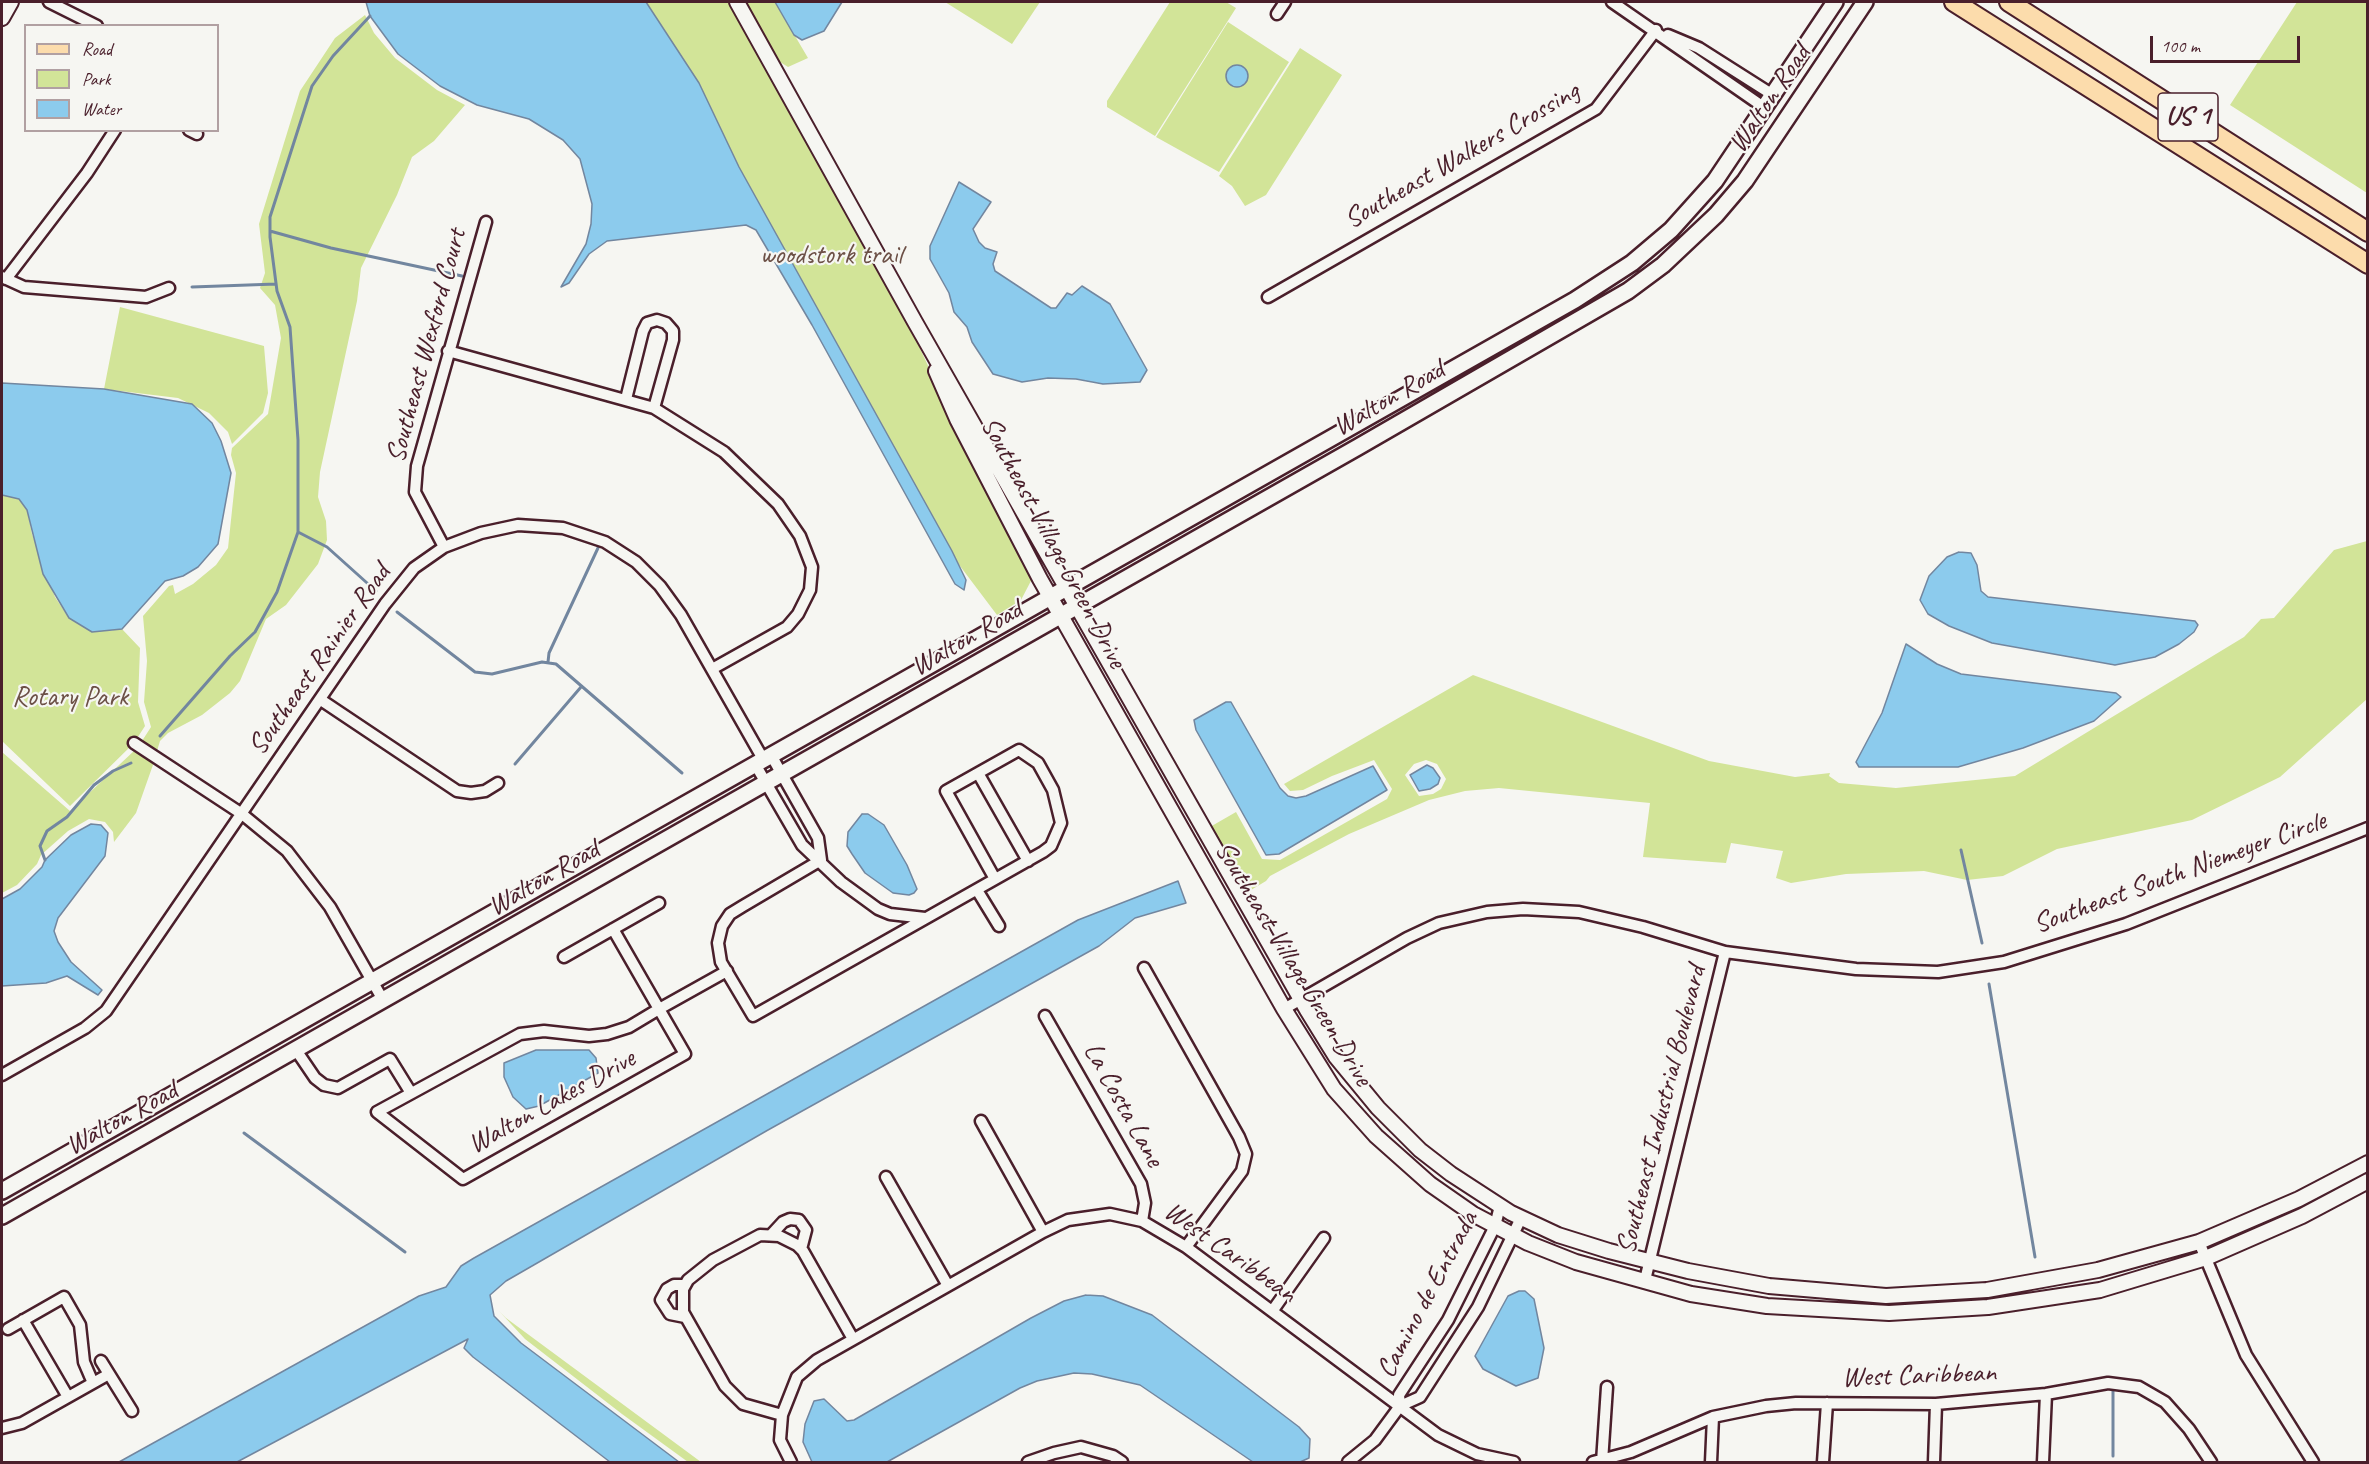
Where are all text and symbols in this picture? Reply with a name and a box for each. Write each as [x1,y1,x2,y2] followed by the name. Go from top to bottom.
[24,24,219,132] legend
[2153,24,2303,62] scale bar
[2161,35,2200,57] text: 100 m
[82,38,112,60] text: Road
[1722,39,1818,159] street label: Walton Road
[82,68,111,90] text: Park
[1339,75,1585,237] street label: Southeast Walkers Crossing
[2158,93,2218,141] road number: US 1
[82,98,121,120] text: Water
[380,226,474,466] street label: Southeast Wexford Court
[760,239,902,273] park label: woodstork trail
[1328,354,1450,444] street label: Walton Road
[973,412,1133,674] street label: Southeast Village Green Drive
[242,558,398,762] street label: Southeast Rainier Road
[906,594,1028,684] street label: Walton Road
[12,681,128,715] park label: Rotary Park
[2029,804,2331,942] street label: Southeast South Niemeyer Circle
[483,834,605,924] street label: Walton Road
[1207,836,1379,1092] street label: Southeast Village Green Drive
[1610,962,1714,1258] street label: Southeast Industrial Boulevard
[1075,1037,1171,1173] street label: La Costa Lane
[463,1042,641,1162] street label: Walton Lakes Drive
[60,1075,184,1163] street label: Walton Road
[1157,1195,1303,1311] street label: West Caribbean
[1370,1206,1486,1384] street label: Camino de Entrada
[1841,1357,1997,1395] street label: West Caribbean

